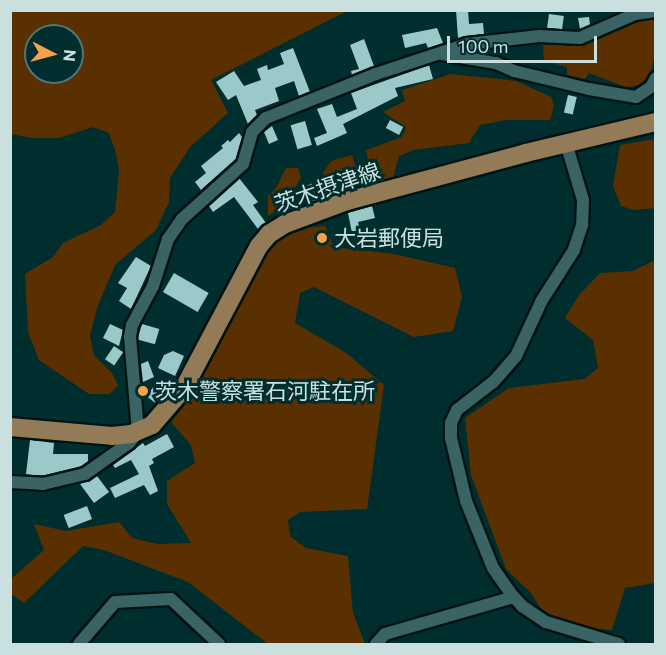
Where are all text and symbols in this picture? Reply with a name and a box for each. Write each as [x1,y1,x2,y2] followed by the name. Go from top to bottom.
[24,24,84,84] north arrow
[450,24,600,62] scale bar
[458,35,508,57] text: 100 m
[60,49,80,63] text: N
[271,157,383,217] street label: 茨木摂津線
[334,225,444,251] place label: 大岩郵便局
[315,231,329,245] marker: 大岩郵便局
[155,378,375,404] place label: 茨木警察署石河駐在所
[136,384,150,398] marker: 茨木警察署石河駐在所

